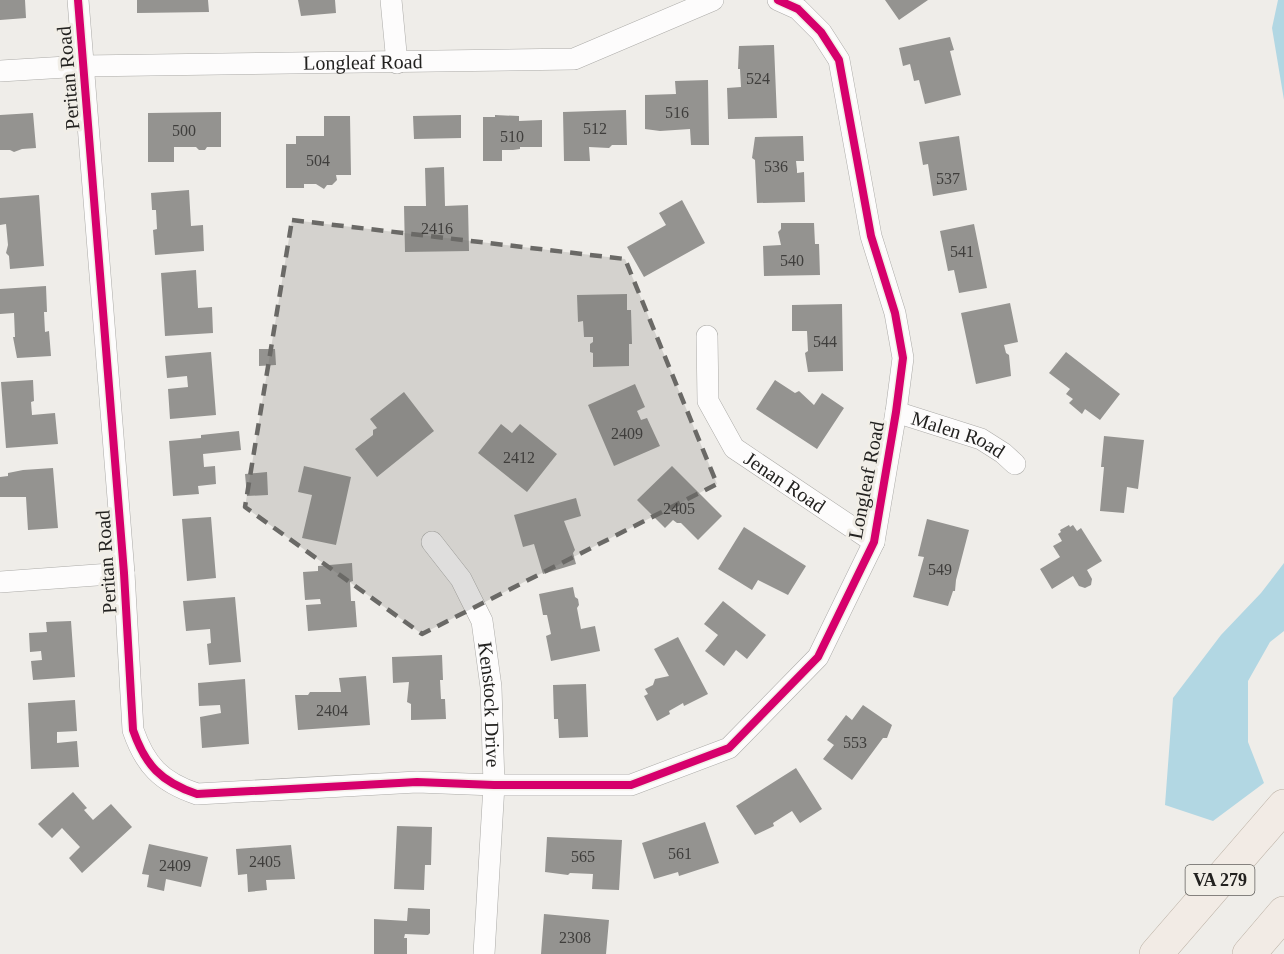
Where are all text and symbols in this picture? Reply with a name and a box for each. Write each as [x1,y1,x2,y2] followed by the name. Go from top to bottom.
[53,25,83,131] street label: Peritan Road
[303,50,423,74] street label: Longleaf Road
[746,70,770,87] house number: 524
[665,104,689,121] house number: 516
[583,120,607,137] house number: 512
[172,122,196,139] house number: 500
[500,128,524,145] house number: 510
[306,152,330,169] house number: 504
[764,158,788,175] house number: 536
[936,170,960,187] house number: 537
[421,220,453,237] house number: 2416
[950,243,974,260] house number: 541
[780,252,804,269] house number: 540
[813,333,837,350] house number: 544
[909,407,1009,462] street label: Malen Road
[844,419,889,541] street label: Longleaf Road
[611,425,643,442] house number: 2409
[740,447,830,517] street label: Jenan Road
[503,449,535,466] house number: 2412
[663,500,695,517] house number: 2405
[91,509,121,615] street label: Peritan Road
[928,561,952,578] house number: 549
[474,640,504,768] street label: Kenstock Drive
[316,702,348,719] house number: 2404
[843,734,867,751] house number: 553
[668,845,692,862] house number: 561
[571,848,595,865] house number: 565
[249,853,281,870] house number: 2405
[159,857,191,874] house number: 2409
[1186,865,1254,895] road number: VA 279
[559,929,591,946] house number: 2308

